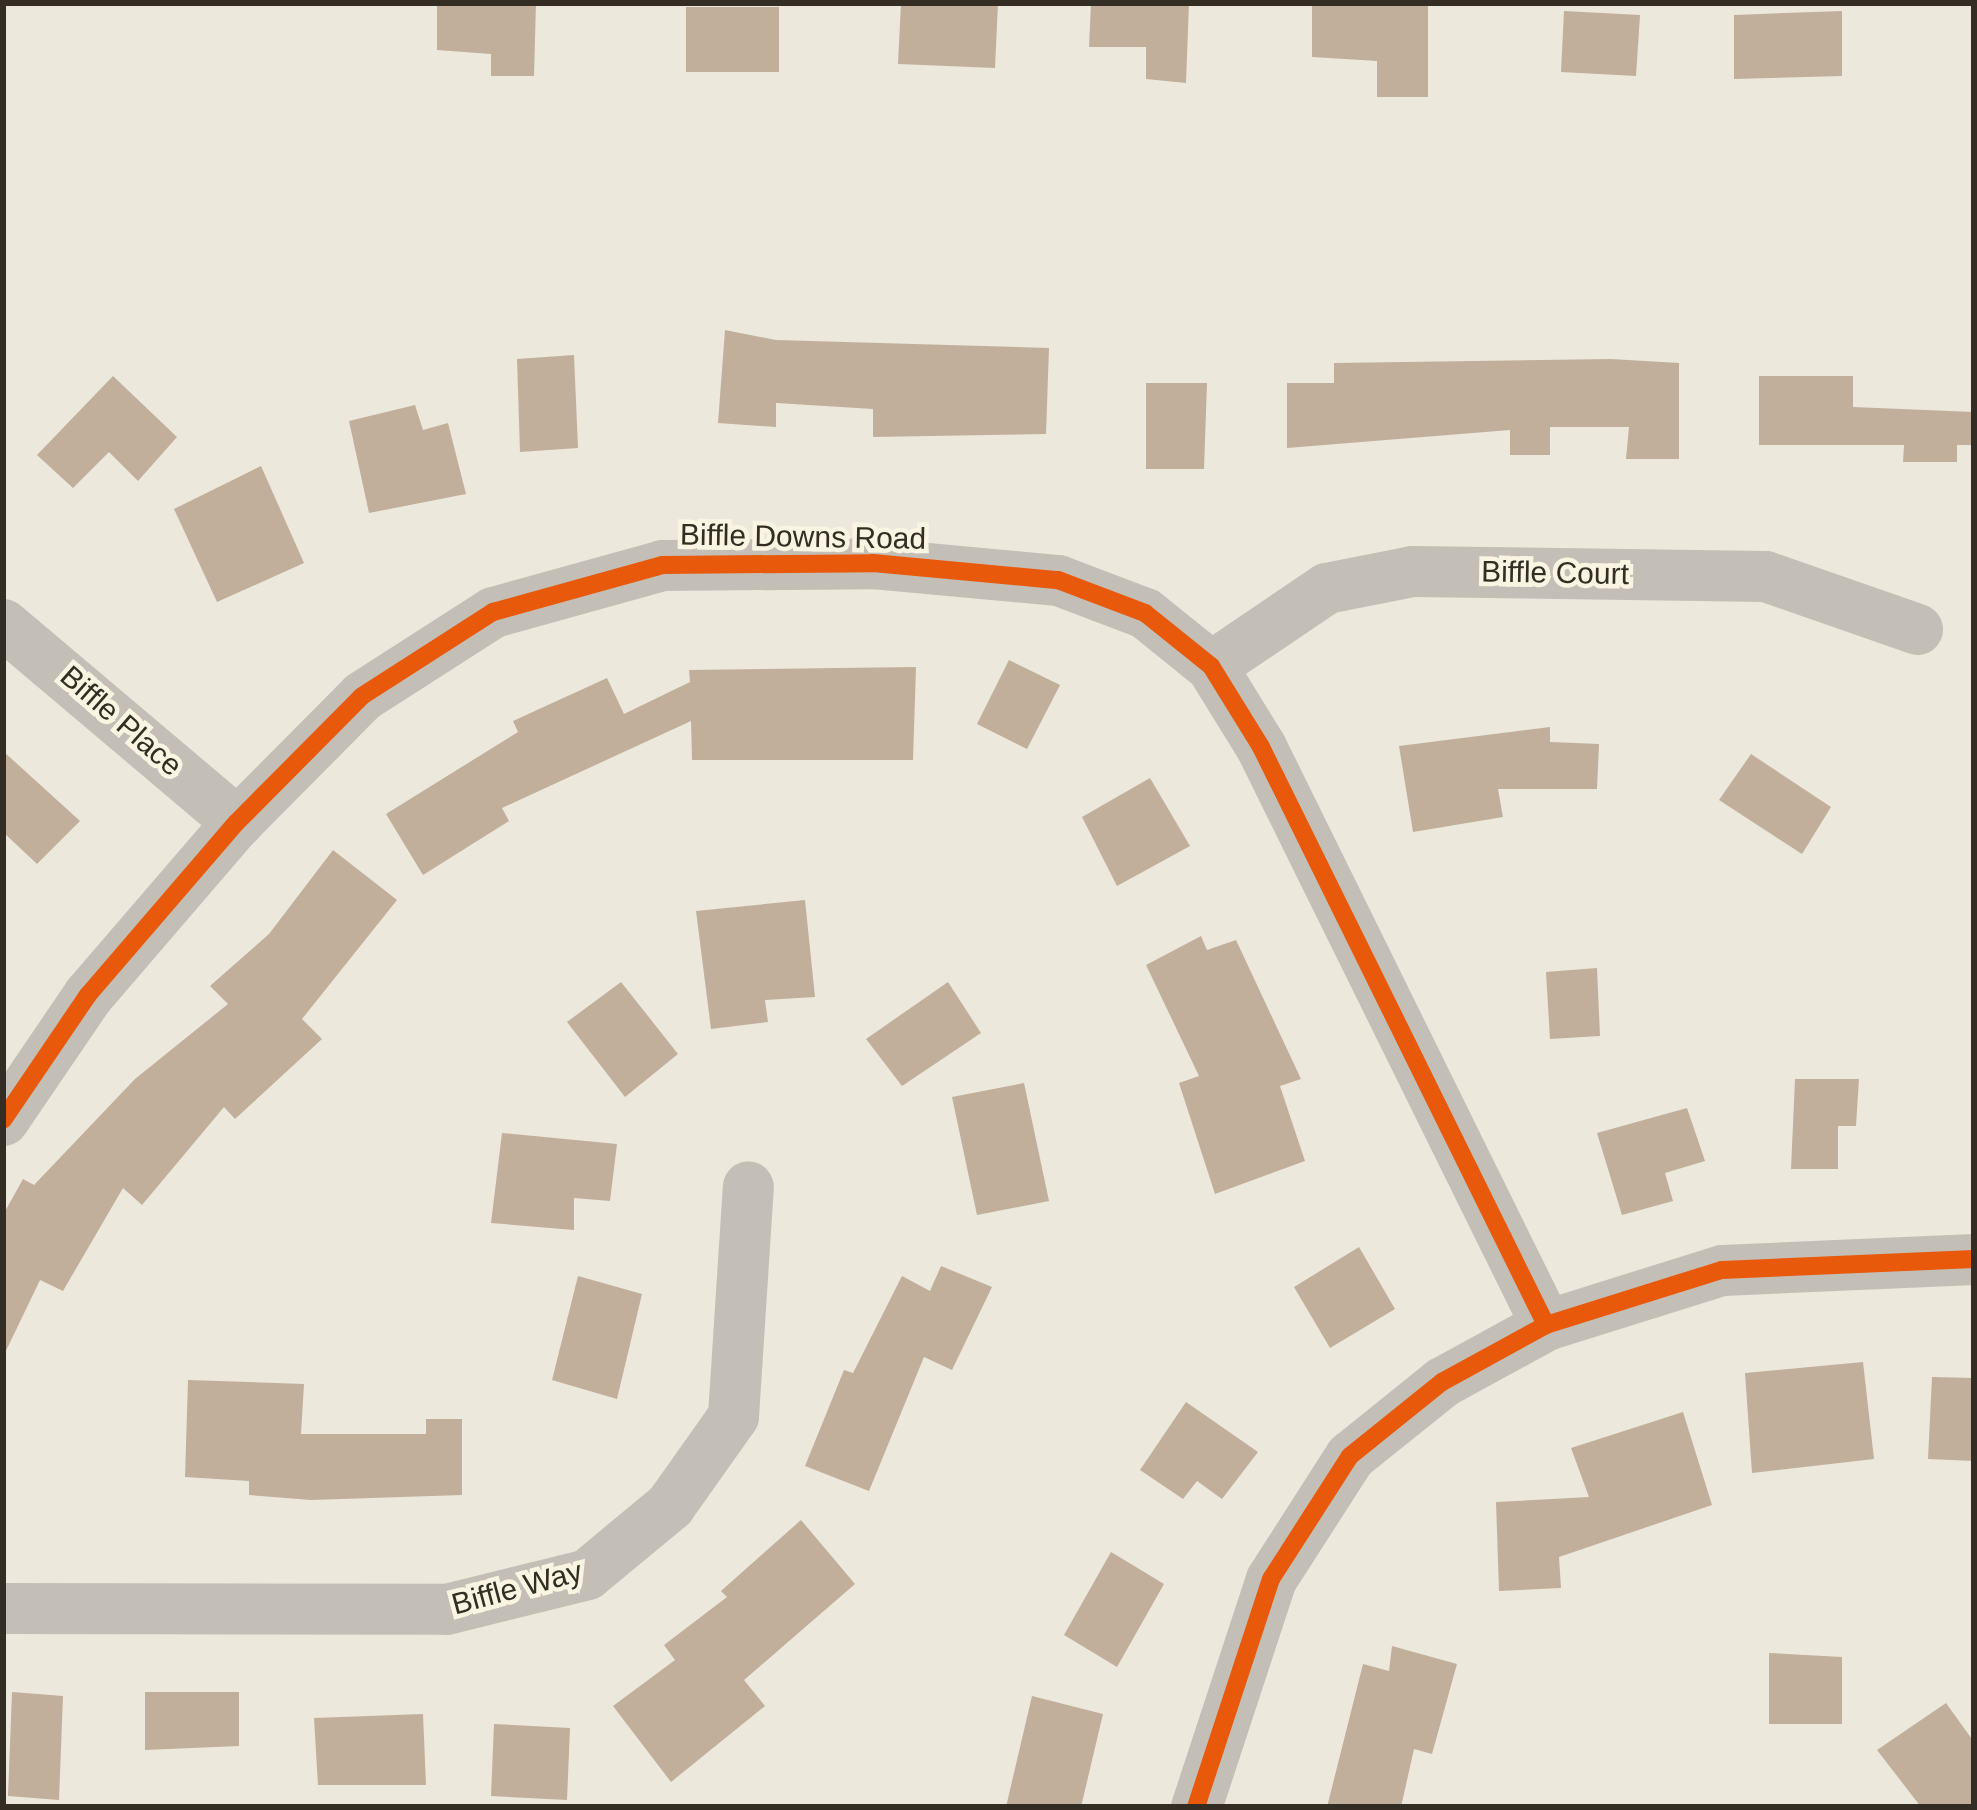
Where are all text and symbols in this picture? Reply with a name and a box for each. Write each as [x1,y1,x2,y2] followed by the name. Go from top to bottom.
[680,517,926,557] street label: Biffle Downs Road
[1481,554,1629,592] street label: Biffle Court
[53,658,189,784] street label: Biffle Place
[448,1553,586,1623] street label: Biffle Way

